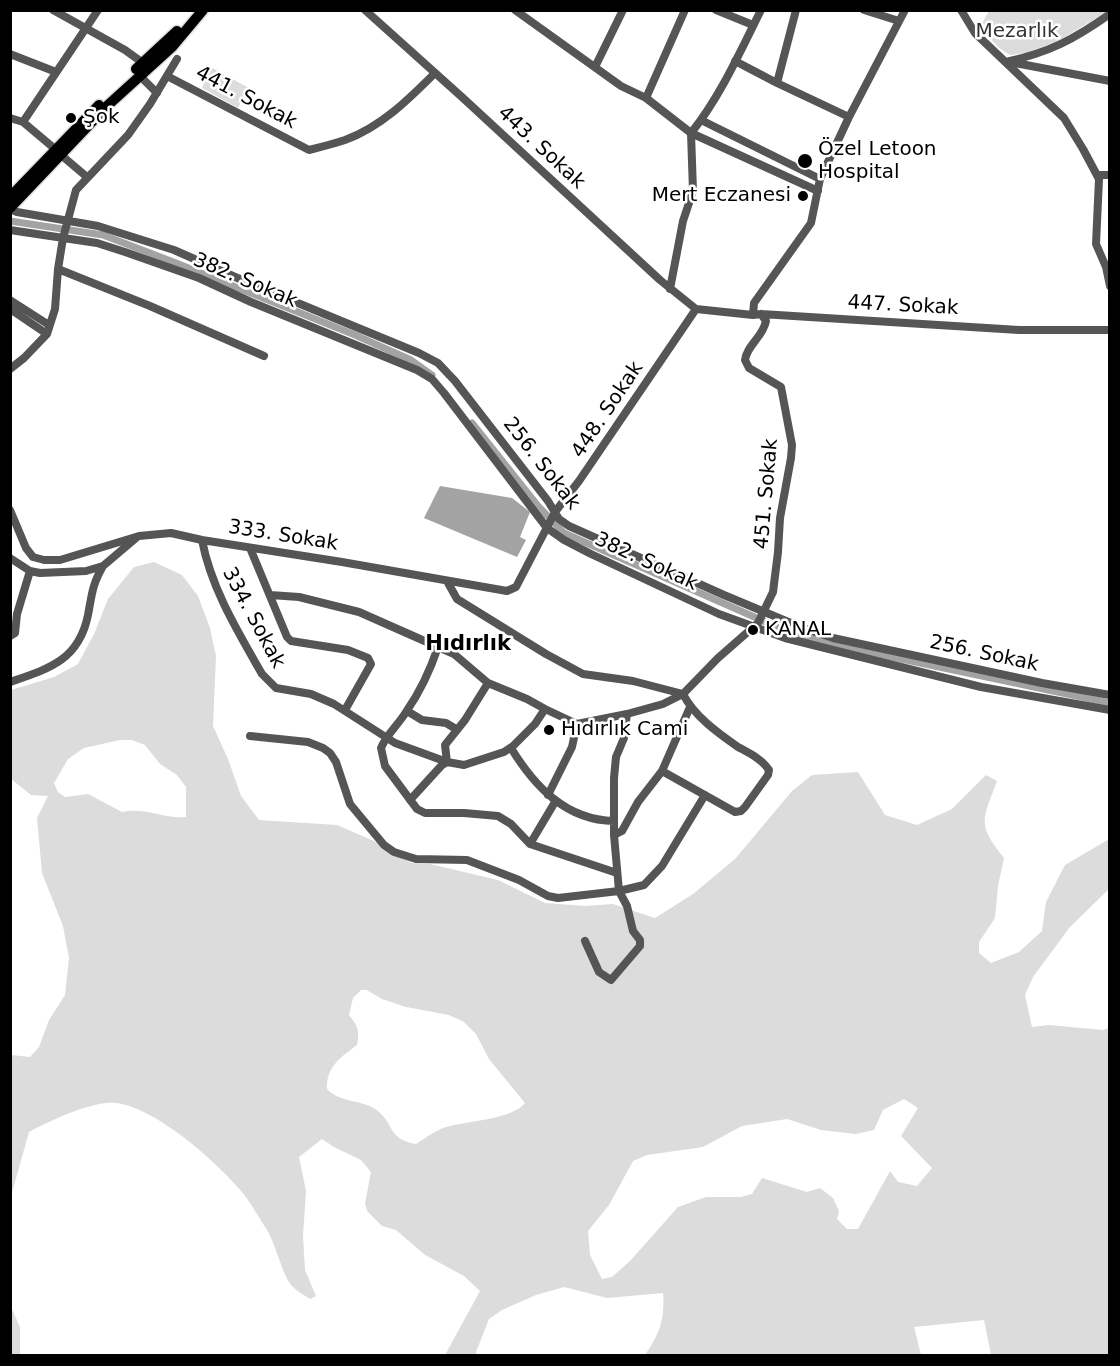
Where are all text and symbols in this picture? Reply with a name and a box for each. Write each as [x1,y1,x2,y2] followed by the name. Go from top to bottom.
[975,20,1059,44] park label: Mezarlık
[191,61,301,135] street label: 441. Sokak
[492,101,590,195] street label: 443. Sokak
[83,106,120,130] place label: Şok
[64,111,78,125] marker: Şok
[818,138,937,185] place label: Özel Letoon Hospital
[796,152,814,170] marker: Özel Letoon Hospital
[652,184,791,208] place label: Mert Eczanesi
[796,189,810,203] marker: Mert Eczanesi
[189,248,301,314] street label: 382. Sokak
[847,291,959,321] street label: 447. Sokak
[567,357,649,463] street label: 448. Sokak
[497,413,585,515] street label: 256. Sokak
[750,438,784,550] street label: 451. Sokak
[226,515,340,557] street label: 333. Sokak
[591,528,701,596] street label: 382. Sokak
[216,563,290,673] street label: 334. Sokak
[765,618,831,642] place label: KANAL
[746,623,760,637] marker: KANAL
[927,631,1041,677] street label: 256. Sokak
[425,632,511,658] district label: Hıdırlık
[561,718,688,742] place label: Hıdırlık Cami
[542,723,556,737] marker: Hıdırlık Cami

